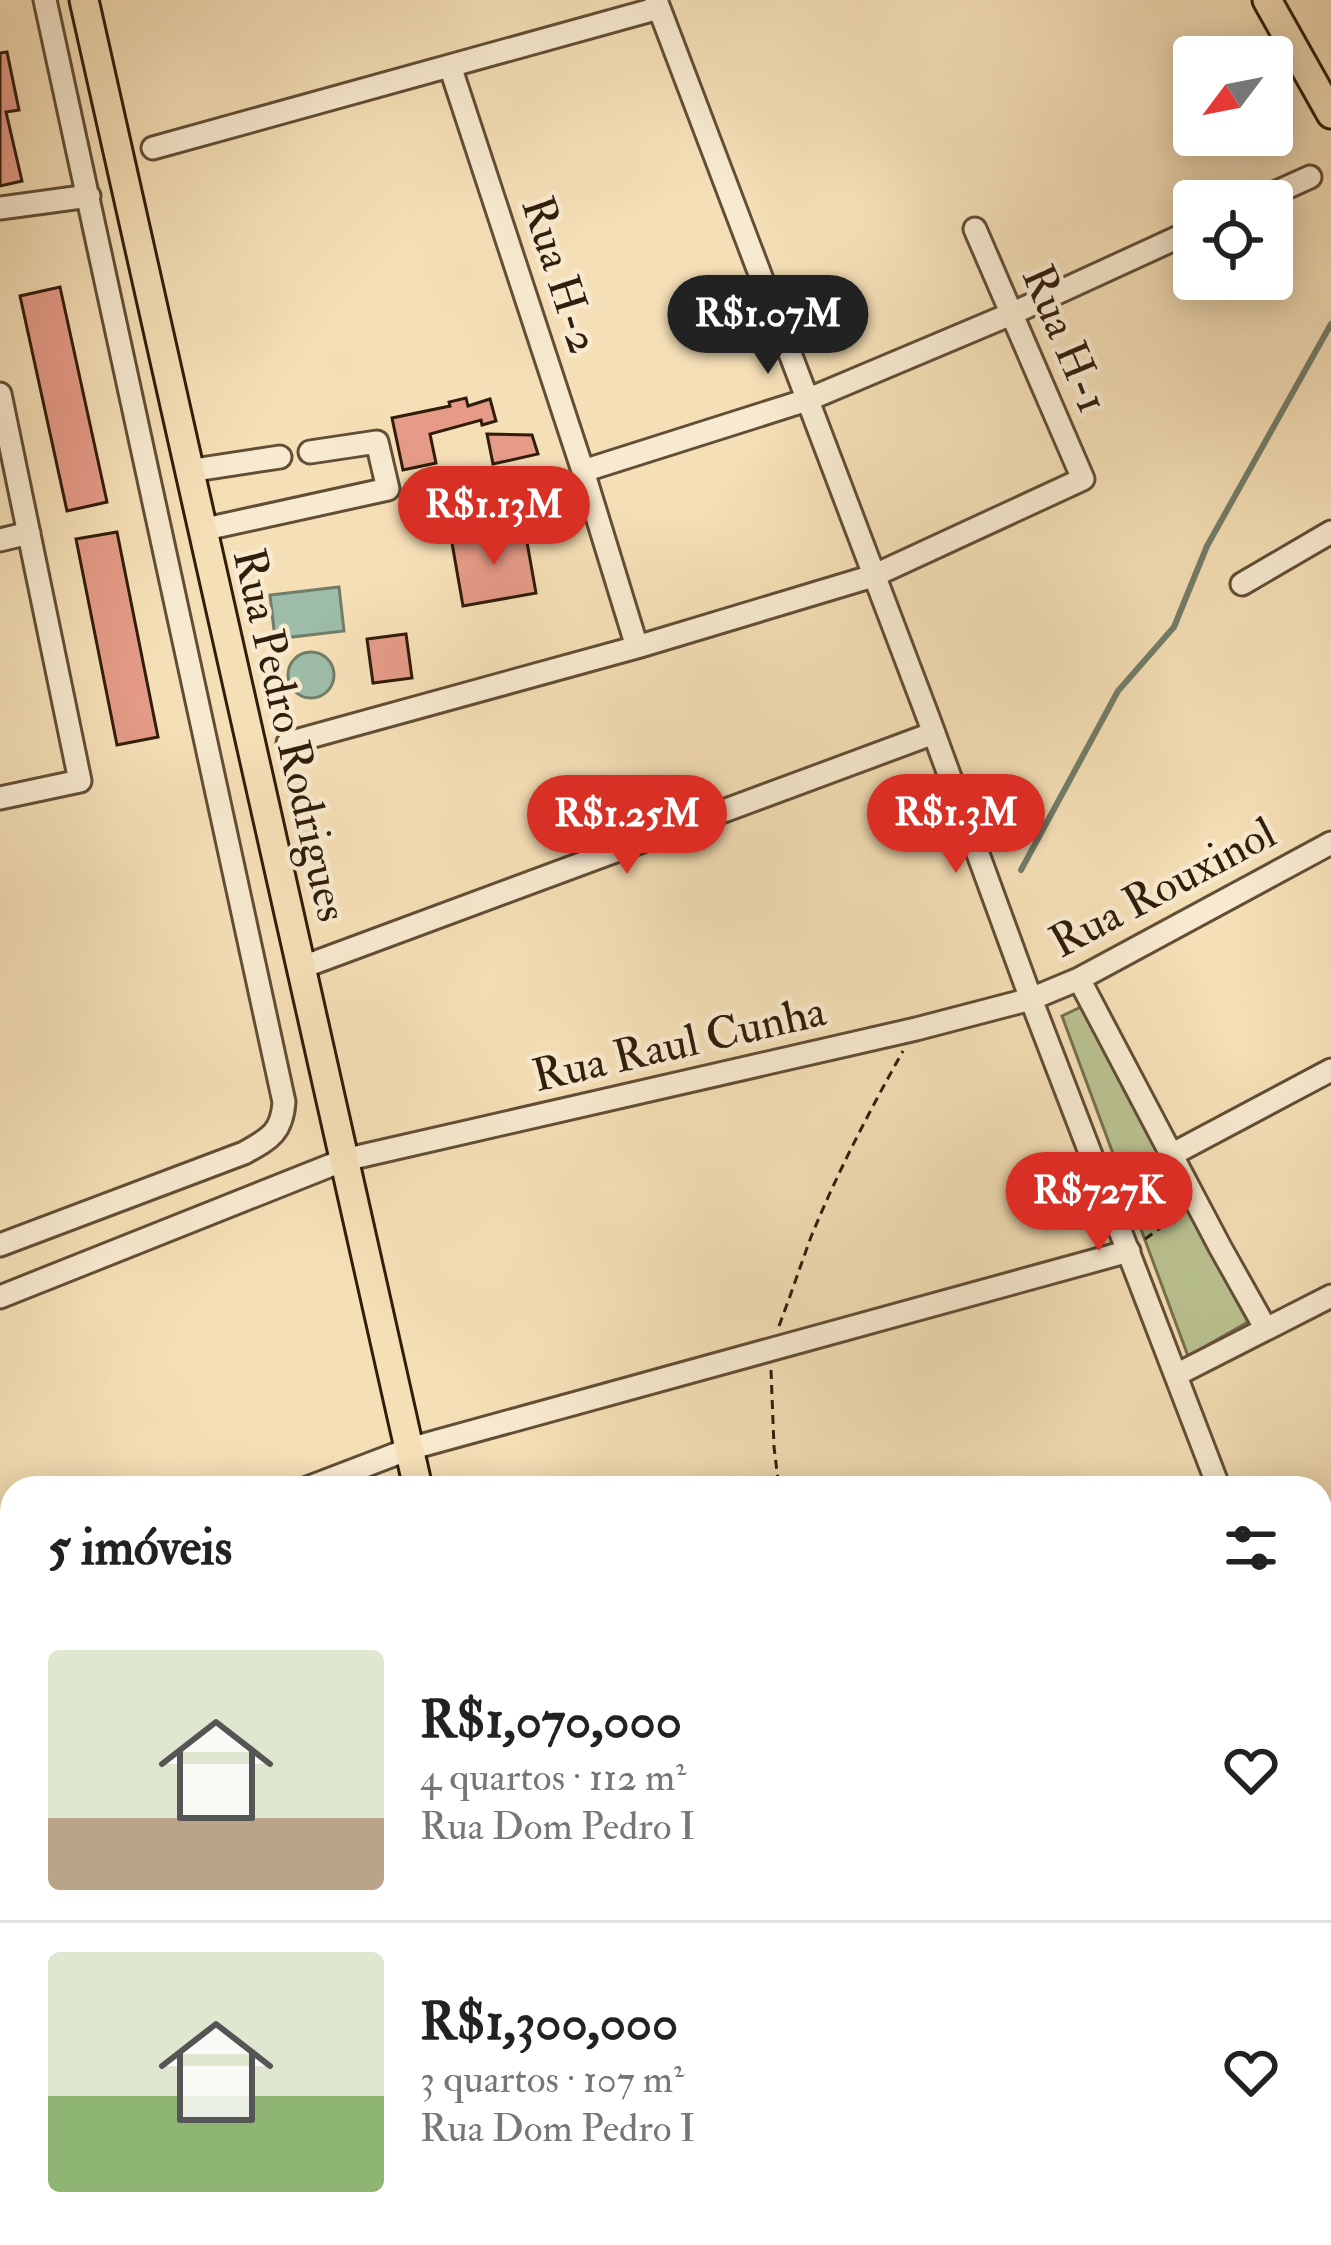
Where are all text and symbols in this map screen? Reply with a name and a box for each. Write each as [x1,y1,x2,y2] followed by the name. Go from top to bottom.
[1173,36,1293,156] north arrow
[1173,36,1293,300] map controls
[1173,180,1293,300] button: locate
[508,189,612,361] street label: Rua H-2
[1009,257,1121,421] street label: Rua H-1
[657,275,879,377] pin: R$1.07M
[694,289,842,338] text: R$1.07M
[383,466,605,568] pin: R$1.13M
[425,480,563,529] text: R$1.13M
[220,543,360,927] street label: Rua Pedro Rodrigues
[858,774,1054,876] pin: R$1.3M
[516,775,738,877] pin: R$1.25M
[894,788,1018,837] text: R$1.3M
[554,789,700,838] text: R$1.25M
[1040,805,1286,971] street label: Rua Rouxinol
[527,983,832,1105] street label: Rua Raul Cunha
[1001,1152,1197,1254] pin: R$727K
[1033,1166,1165,1215] text: R$727K
[1218,1515,1284,1581] icon: filters
[48,1516,232,1580] text: 5 imóveis
[420,1689,682,1753] text: R$1,070,000
[144,1698,288,1842] icon: home
[1218,1737,1284,1803] icon: heart
[420,1753,686,1802] text: 4 quartos · 112 m²
[420,1802,695,1851] text: Rua Dom Pedro I
[420,1991,678,2055] text: R$1,300,000
[144,2000,288,2144] icon: home
[1218,2039,1284,2105] icon: heart
[420,2055,684,2104] text: 3 quartos · 107 m²
[420,2104,695,2153] text: Rua Dom Pedro I

